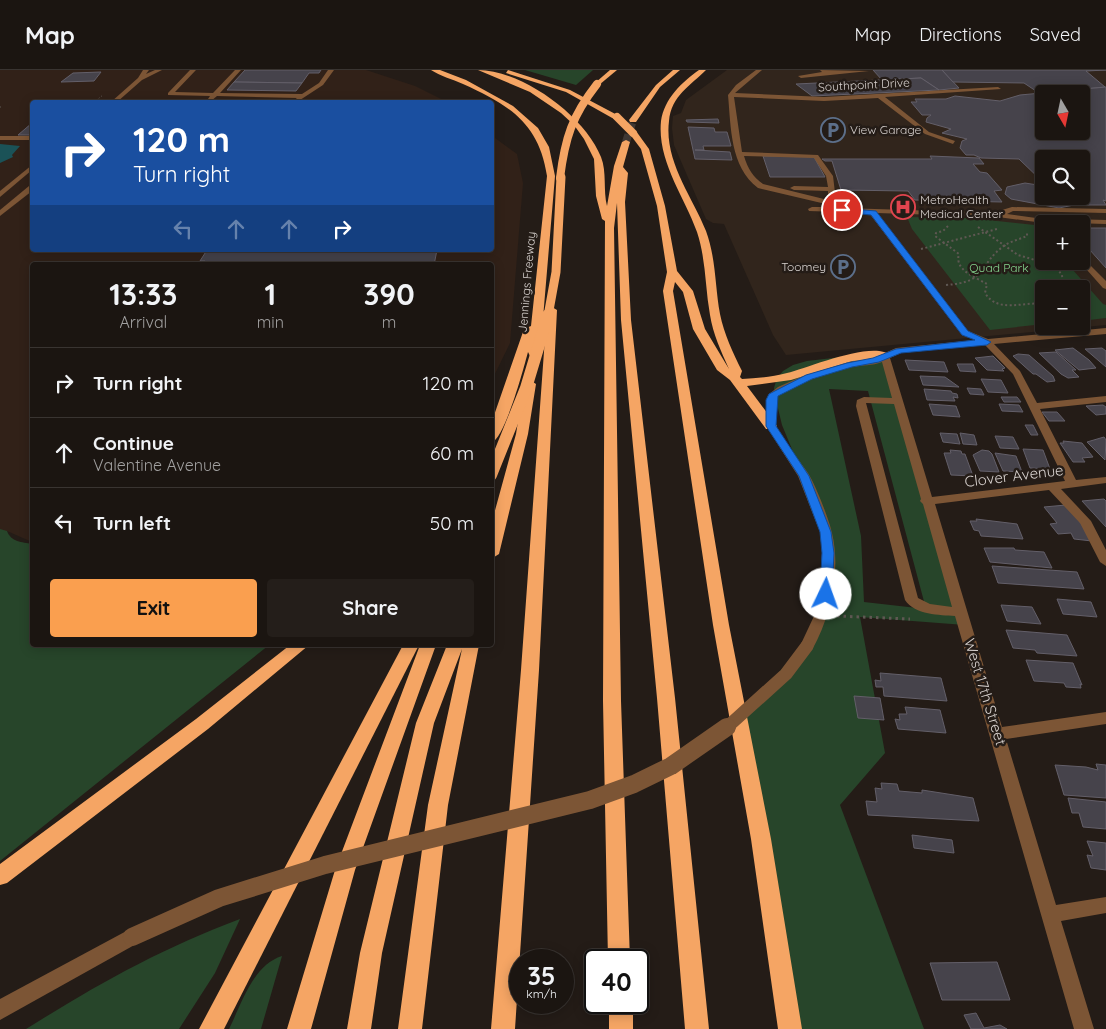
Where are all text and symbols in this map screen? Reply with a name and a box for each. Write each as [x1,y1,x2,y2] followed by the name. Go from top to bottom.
[25,20,75,50] text: Map
[854,23,891,46] text: Map
[919,23,1002,46] text: Directions
[1030,23,1081,46] text: Saved
[818,75,910,94] street label: Southpoint Drive
[1035,85,1090,140] north arrow
[1035,85,1090,335] map controls
[133,117,230,161] text: 120 m
[820,117,846,143] parking icon: View Garage
[50,120,115,185] icon: right
[850,122,921,137] place label: View Garage
[1035,150,1090,205] button: search
[133,160,230,188] text: Turn right
[821,189,863,231] pin
[920,192,1003,221] place label: MetroHealth Medical Center
[890,194,916,220] hospital icon: MetroHealth Medical Center
[828,196,856,224] icon: arrive
[169,215,197,243] icon: left
[222,215,250,243] icon: ahead
[275,215,303,243] icon: ahead
[328,215,356,243] icon: right
[1035,215,1090,270] button: +
[515,231,538,333] street label: Jennings Freeway
[830,254,856,280] parking icon: Toomey
[781,259,826,274] place label: Toomey
[969,260,1029,275] park label: Quad Park
[109,275,177,313] text: 13:33
[264,275,276,313] text: 1
[363,275,415,313] text: 390
[1035,280,1090,335] button: −
[119,312,167,332] text: Arrival
[257,312,284,332] text: min
[382,312,396,332] text: m
[50,369,78,397] icon: right
[93,371,182,395] text: Turn right
[423,371,474,395] text: 120 m
[93,431,174,455] text: Continue
[50,439,78,467] icon: ahead
[430,441,474,465] text: 60 m
[93,455,221,475] text: Valentine Avenue
[963,460,1065,491] street label: Clover Avenue
[50,509,78,537] icon: left
[93,511,171,535] text: Turn left
[430,511,474,535] text: 50 m
[799,567,851,619] position arrow
[50,579,257,637] button: Exit
[267,579,474,637] button: Share
[960,636,1011,748] street label: West 17th Street
[584,949,649,1014] speed limit sign: 40
[528,960,555,991] text: 35
[526,986,557,1001] text: km/h

